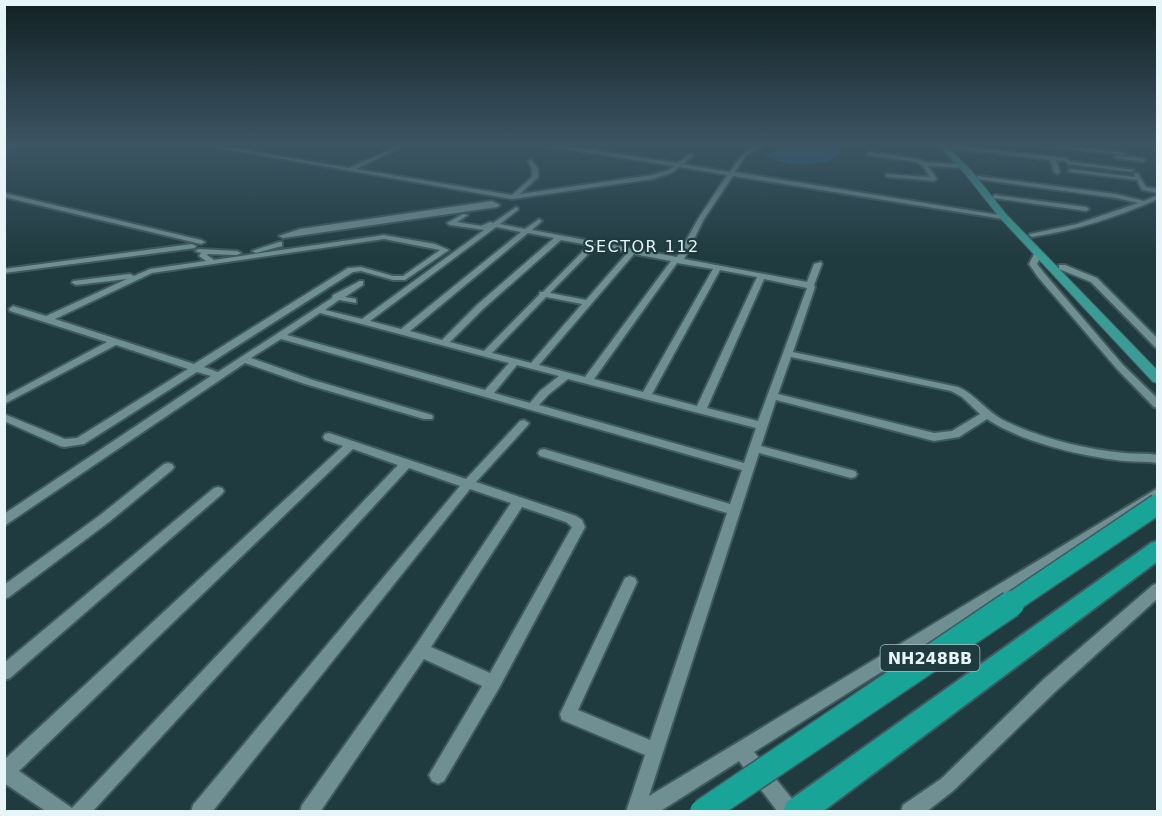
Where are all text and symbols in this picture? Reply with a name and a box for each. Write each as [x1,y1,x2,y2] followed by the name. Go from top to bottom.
[584,237,700,256] district label: SECTOR 112
[880,645,980,671] road number: NH248BB

